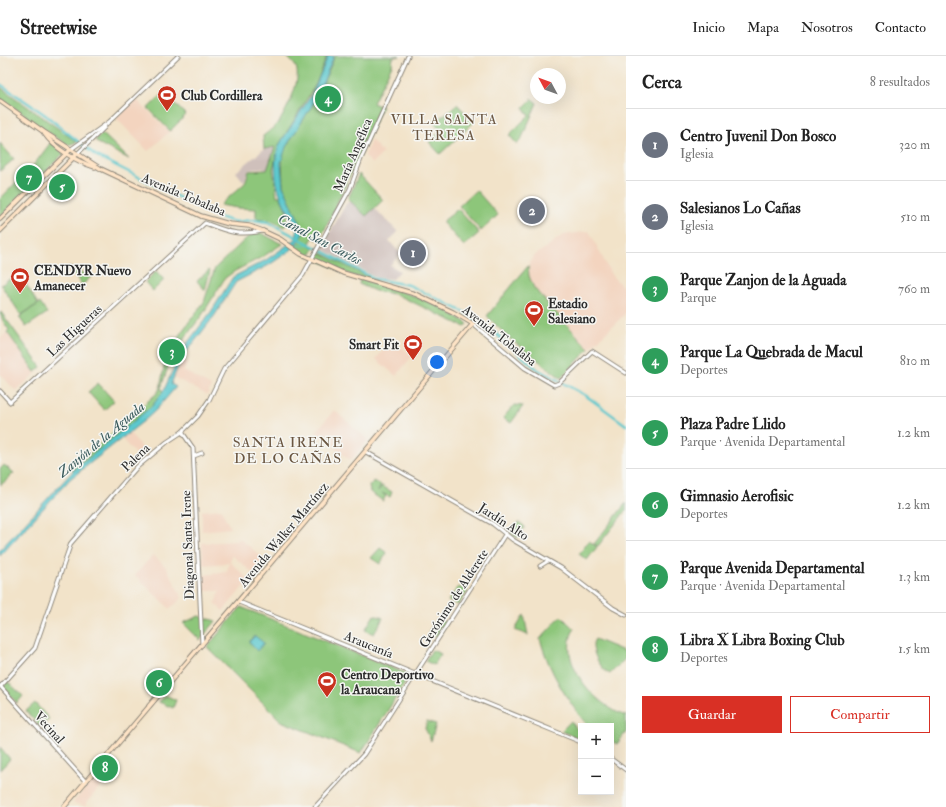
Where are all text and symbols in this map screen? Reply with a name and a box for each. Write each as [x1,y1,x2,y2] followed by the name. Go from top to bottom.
[20,16,97,40] text: Streetwise
[692,19,725,36] text: Inicio
[747,19,779,36] text: Mapa
[801,19,853,36] text: Nosotros
[875,19,926,36] text: Contacto
[530,68,566,104] north arrow
[642,72,682,93] text: Cerca
[870,74,930,90] text: 8 resultados
[156,84,178,112] sports icon: Club Cordillera
[315,84,341,114] pin: 4
[181,88,263,104] place label: Club Cordillera
[390,111,498,144] district label: VILLA SANTA TERESA
[330,116,376,195] street label: María Angélica
[680,127,836,146] text: Centro Juvenil Don Bosco
[653,137,657,153] text: 1
[899,137,930,153] text: 320 m
[680,146,714,162] text: Iglesia
[16,163,42,193] pin: 7
[138,170,229,220] street label: Avenida Tobalaba
[49,172,75,202] pin: 5
[519,196,545,226] pin: 2
[680,199,801,218] text: Salesianos Lo Cañas
[652,209,658,225] text: 2
[900,209,930,225] text: 510 m
[275,210,365,269] water label: Canal San Carlos
[680,218,714,234] text: Iglesia
[400,238,426,268] pin: 1
[33,263,132,294] place label: CENDYR Nuevo Amanecer
[9,266,31,294] sports icon: CENDYR Nuevo Amanecer
[680,271,846,290] text: Parque Zanjon de la Aguada
[653,281,658,297] text: 3
[898,281,930,297] text: 760 m
[680,290,716,306] text: Parque
[548,296,596,327] place label: Estadio Salesiano
[523,299,545,327] sports icon: Estadio Salesiano
[44,301,106,360] street label: Las Higueras
[458,301,540,370] street label: Avenida Tobalaba
[402,333,424,361] sports icon: Smart Fit
[159,337,185,367] pin: 3
[349,337,400,353] place label: Smart Fit
[680,343,863,362] text: Parque La Quebrada de Macul
[427,352,447,372] your location
[651,353,659,369] text: 4
[900,353,930,369] text: 810 m
[680,362,728,378] text: Deportes
[54,398,149,481] water label: Zanjón de la Aguada
[680,415,786,434] text: Plaza Padre Llido
[652,425,658,441] text: 5
[897,425,930,441] text: 1.2 km
[233,434,343,467] district label: SANTA IRENE DE LO CAÑAS
[680,434,845,450] text: Parque · Avenida Departamental
[118,440,154,475] street label: Palena
[235,478,333,591] street label: Avenida Walker Martínez
[680,487,794,506] text: Gimnasio Aerofisic
[178,490,198,600] street label: Diagonal Santa Irene
[652,497,658,513] text: 6
[897,497,930,513] text: 1.2 km
[475,499,531,544] street label: Jardín Alto
[680,506,728,522] text: Deportes
[416,546,492,651] street label: Gerónimo de Alderete
[680,559,865,578] text: Parque Avenida Departamental
[652,569,658,585] text: 7
[899,569,930,585] text: 1.3 km
[680,578,845,594] text: Parque · Avenida Departamental
[341,628,396,662] street label: Araucanía
[680,631,845,650] text: Libra X Libra Boxing Club
[652,641,658,657] text: 8
[898,641,930,657] text: 1.5 km
[680,650,728,666] text: Deportes
[340,667,434,698] place label: Centro Deportivo la Araucana
[146,668,172,698] pin: 6
[316,670,338,698] sports icon: Centro Deportivo la Araucana
[642,696,782,733] button: Guardar
[790,696,930,733] button: Compartir
[31,708,68,748] street label: Vecinal
[578,723,614,795] map controls
[578,723,614,759] button: +
[92,753,118,783] pin: 8
[578,759,614,795] button: −

